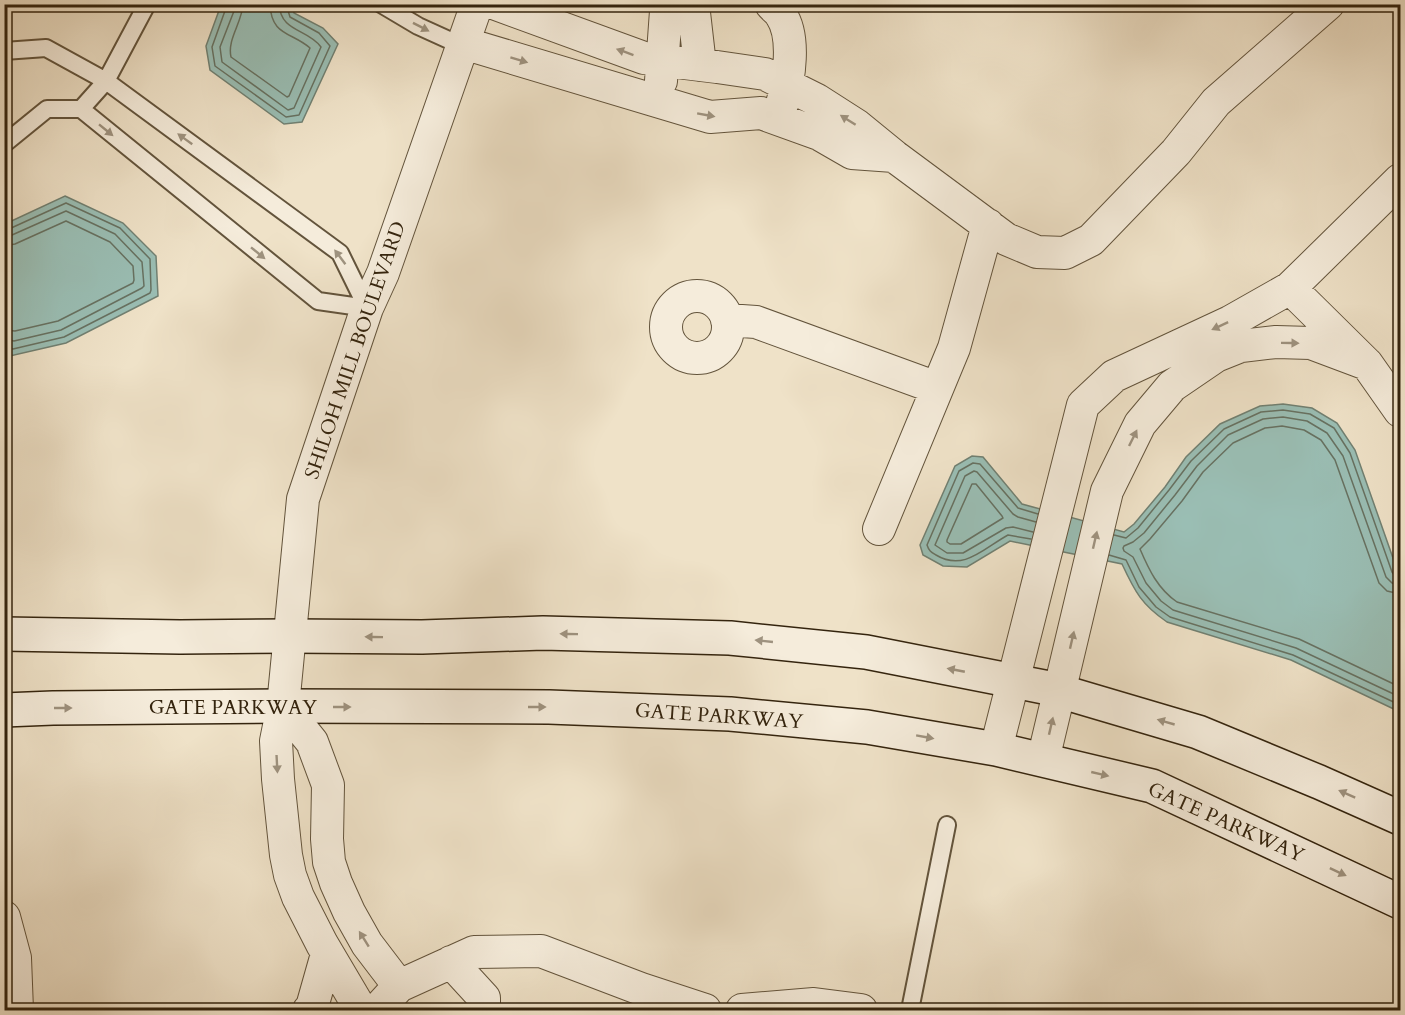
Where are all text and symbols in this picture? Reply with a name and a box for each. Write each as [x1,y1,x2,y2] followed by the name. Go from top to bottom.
[412,22,429,32] one-way arrow
[616,46,634,56] one-way arrow
[510,56,528,65] one-way arrow
[697,111,716,120] one-way arrow
[840,115,856,126] one-way arrow
[99,123,114,136] one-way arrow
[177,134,192,146] one-way arrow
[298,218,412,482] street label: SHILOH MILL BOULEVARD
[250,246,266,259] one-way arrow
[334,249,346,264] one-way arrow
[1212,322,1229,331] one-way arrow
[1281,338,1300,348] one-way arrow
[1128,430,1137,447] one-way arrow
[1091,530,1100,549] one-way arrow
[559,629,578,638] one-way arrow
[1067,631,1077,649] one-way arrow
[364,632,383,641] one-way arrow
[754,636,773,646] one-way arrow
[947,665,966,674] one-way arrow
[149,694,317,721] street label: GATE PARKWAY
[634,697,804,735] street label: GATE PARKWAY
[332,702,351,712] one-way arrow
[527,702,546,712] one-way arrow
[53,703,72,713] one-way arrow
[1047,716,1057,735] one-way arrow
[1157,717,1175,727] one-way arrow
[915,732,934,741] one-way arrow
[272,754,282,773] one-way arrow
[1091,769,1109,779] one-way arrow
[1144,775,1309,869] street label: GATE PARKWAY
[1339,790,1356,799] one-way arrow
[1329,868,1346,877] one-way arrow
[359,931,370,947] one-way arrow

